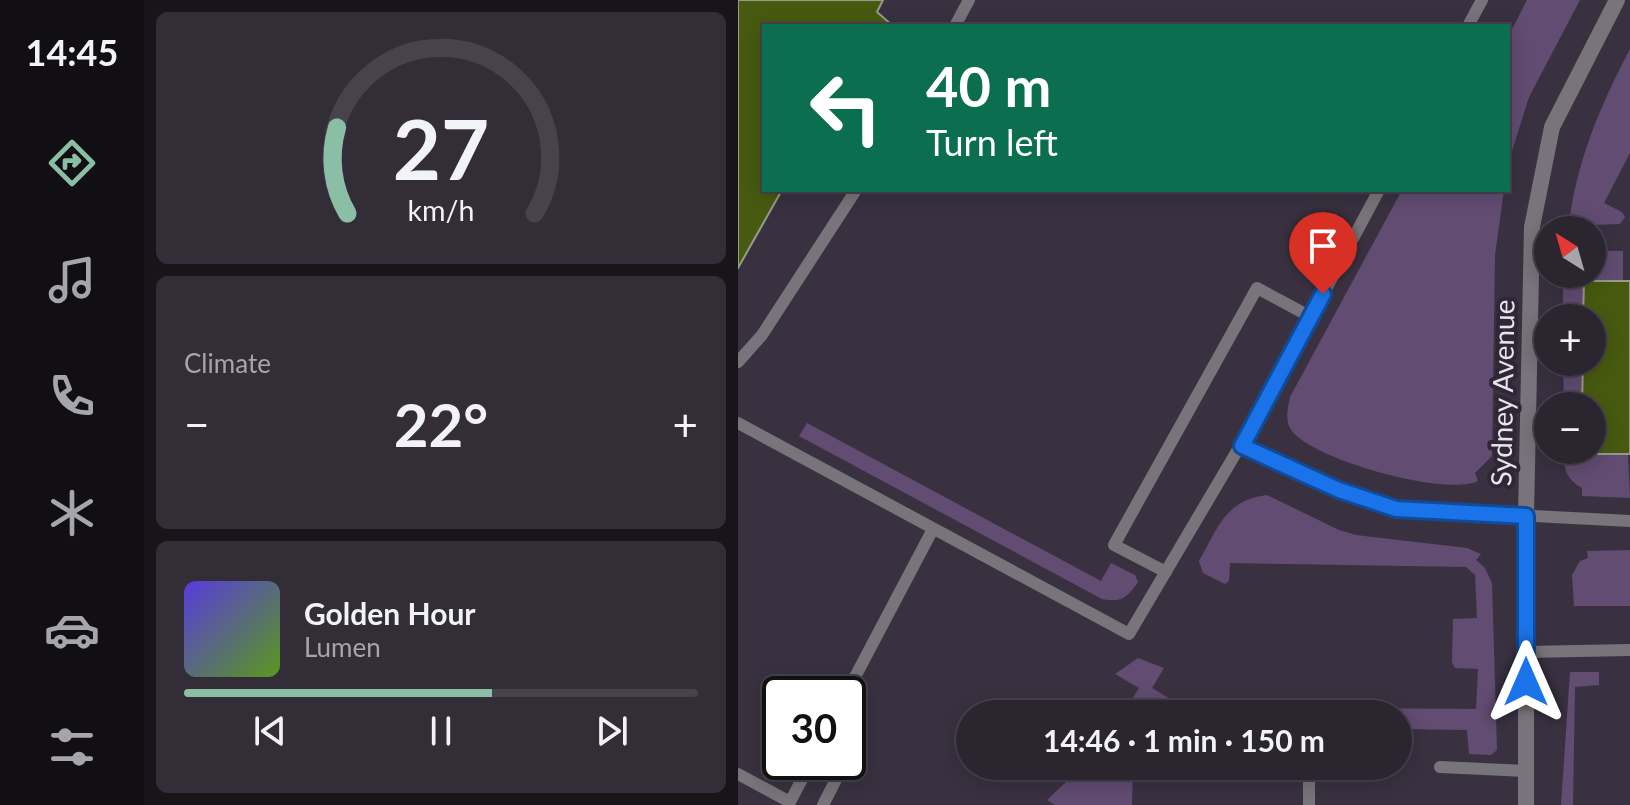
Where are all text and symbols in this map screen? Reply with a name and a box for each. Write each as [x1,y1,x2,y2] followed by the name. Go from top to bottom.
[26,30,118,74] text: 14:45
[926,52,1051,119] text: 40 m
[794,56,898,160] icon: left
[393,98,489,198] text: 27
[926,120,1058,164] text: Turn left
[44,135,100,191] icon: directions
[408,193,474,227] text: km/h
[1289,212,1357,294] pin
[1534,216,1606,288] north arrow
[1534,216,1606,464] map controls
[1301,224,1345,268] icon: arrive
[44,252,100,308] icon: music
[1483,299,1521,487] street label: Sydney Avenue
[1534,304,1606,376] button: +
[184,347,271,379] text: Climate
[44,368,100,424] icon: phone
[394,388,488,460] text: 22°
[1534,392,1606,464] button: −
[184,398,210,450] text: −
[672,398,698,450] text: +
[44,485,100,541] icon: climate
[304,595,476,631] text: Golden Hour
[44,602,100,658] icon: car
[304,631,381,663] text: Lumen
[1484,640,1568,724] position arrow
[762,676,866,780] speed limit sign: 30
[248,709,292,753] icon: previous
[419,709,463,753] icon: pause
[590,709,634,753] icon: next
[44,719,100,775] icon: filters
[1043,722,1325,758] text: 14:46 · 1 min · 150 m

